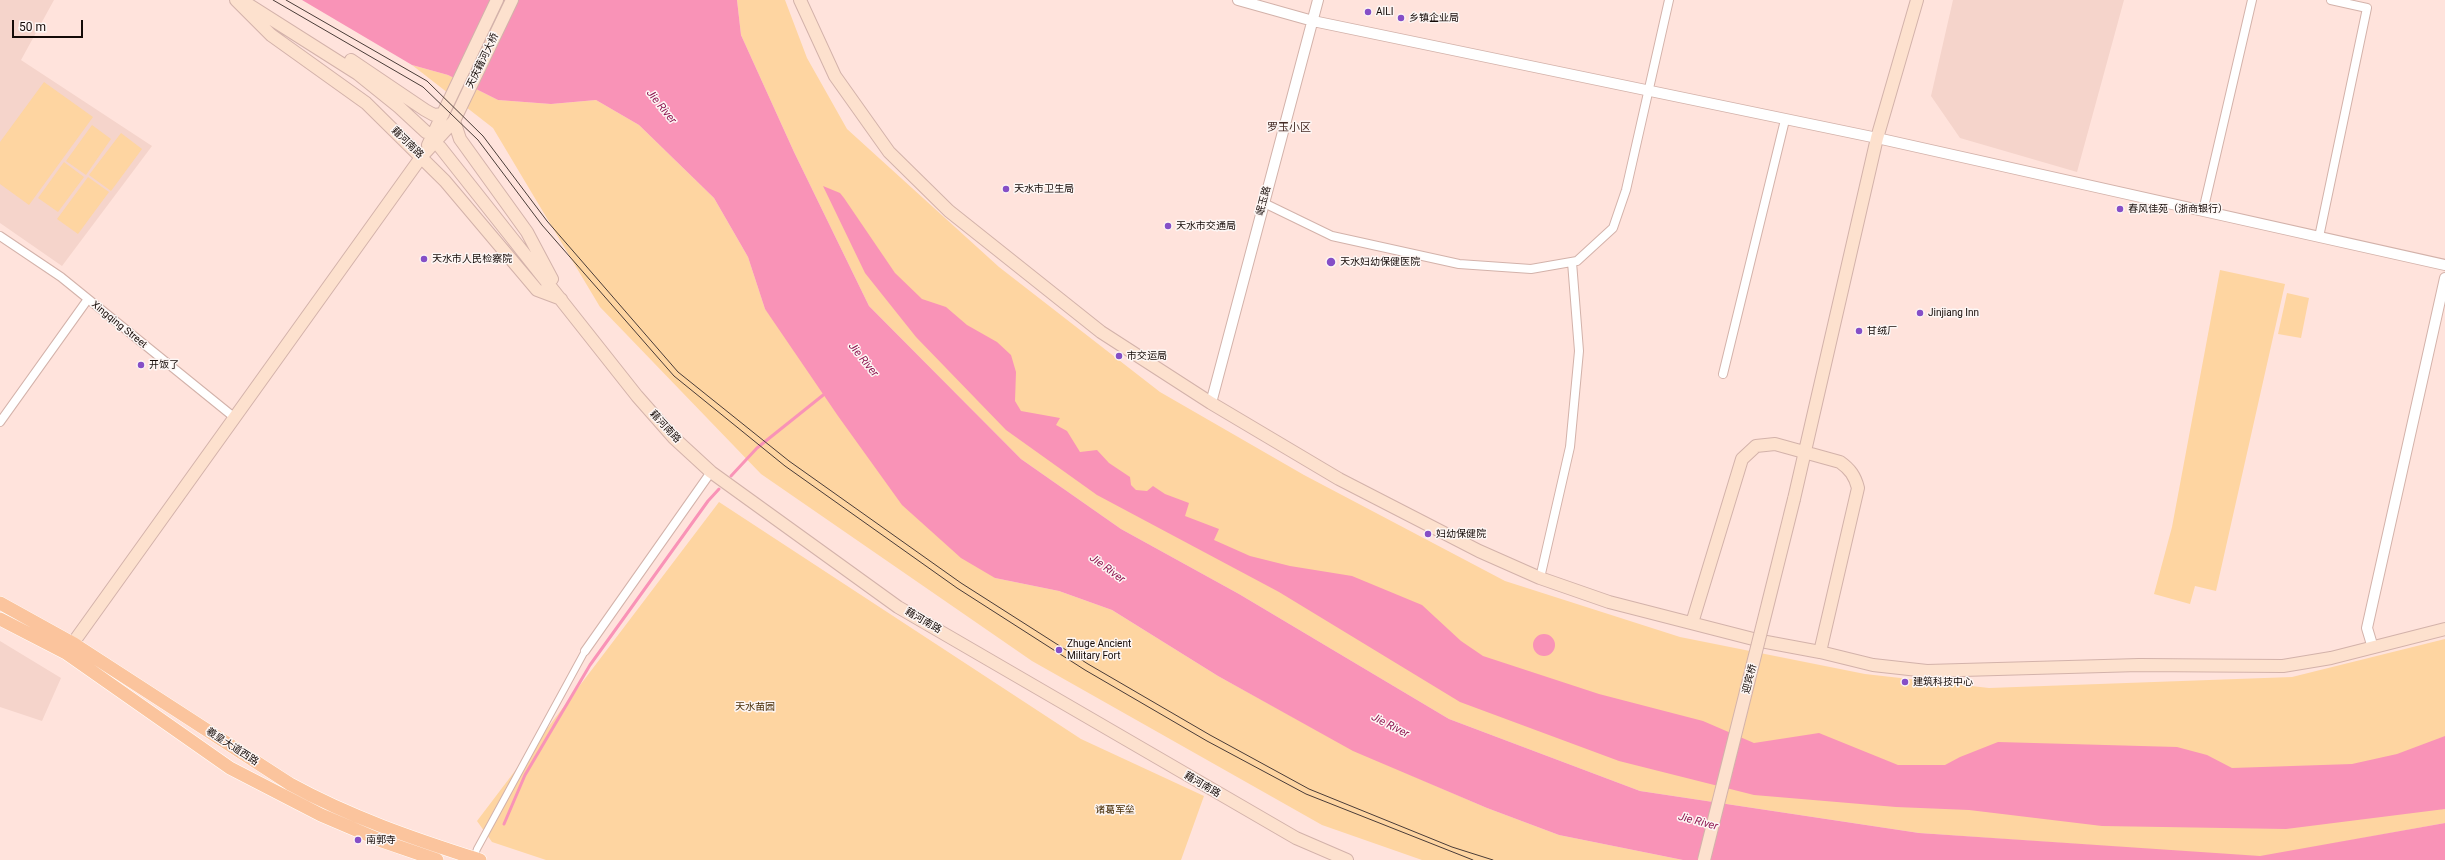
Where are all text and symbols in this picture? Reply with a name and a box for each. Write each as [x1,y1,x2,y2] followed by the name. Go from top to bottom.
[1376,6,1393,18] place label: AILI
[1363,7,1373,17] marker: AILI
[14,12,85,38] scale bar
[1409,12,1459,24] place label: 乡镇企业局
[1396,13,1406,23] marker: 乡镇企业局
[19,20,46,34] text: 50 m
[464,31,502,91] street label: 天庆藉河大桥
[643,87,679,127] water label: Jie River
[1267,121,1311,135] district label: 罗玉小区
[388,125,426,161] street label: 藉河南路
[1014,183,1074,195] place label: 天水市卫生局
[1001,184,1011,194] marker: 天水市卫生局
[1254,185,1274,217] street label: 岷玉路
[2128,203,2228,215] place label: 春风佳苑（浙商银行）
[2115,204,2125,214] marker: 春风佳苑（浙商银行）
[1176,220,1236,232] place label: 天水市交通局
[1163,221,1173,231] marker: 天水市交通局
[432,253,512,265] place label: 天水市人民检察院
[419,254,429,264] marker: 天水市人民检察院
[1325,256,1337,268] marker: 天水妇幼保健医院
[1340,256,1420,268] place label: 天水妇幼保健医院
[89,299,149,351] street label: Xingqing Street
[1928,307,1979,319] place label: Jinjiang Inn
[1915,308,1925,318] marker: Jinjiang Inn
[1867,325,1897,337] place label: 甘绒厂
[1854,326,1864,336] marker: 甘绒厂
[845,340,881,380] water label: Jie River
[1127,350,1167,362] place label: 市交运局
[1114,351,1124,361] marker: 市交运局
[149,359,179,371] place label: 开饭了
[136,360,146,370] marker: 开饭了
[647,408,683,446] street label: 藉河南路
[1436,528,1486,540] place label: 妇幼保健院
[1423,529,1433,539] marker: 妇幼保健院
[1087,552,1127,586] water label: Jie River
[903,606,943,636] street label: 藉河南路
[1067,638,1131,662] place label: Zhuge Ancient Military Fort
[1054,645,1064,655] marker: Zhuge Ancient Military Fort
[1741,663,1759,695] street label: 迎宾桥
[1913,676,1973,688] place label: 建筑科技中心
[1900,677,1910,687] marker: 建筑科技中心
[735,701,775,713] park label: 天水苗园
[1369,711,1411,741] water label: Jie River
[204,726,260,768] street label: 羲皇大道西路
[1182,770,1222,800] street label: 藉河南路
[1095,804,1135,816] park label: 诸葛军垒
[1677,810,1719,834] water label: Jie River
[366,834,396,846] place label: 南郭寺
[353,835,363,845] marker: 南郭寺

